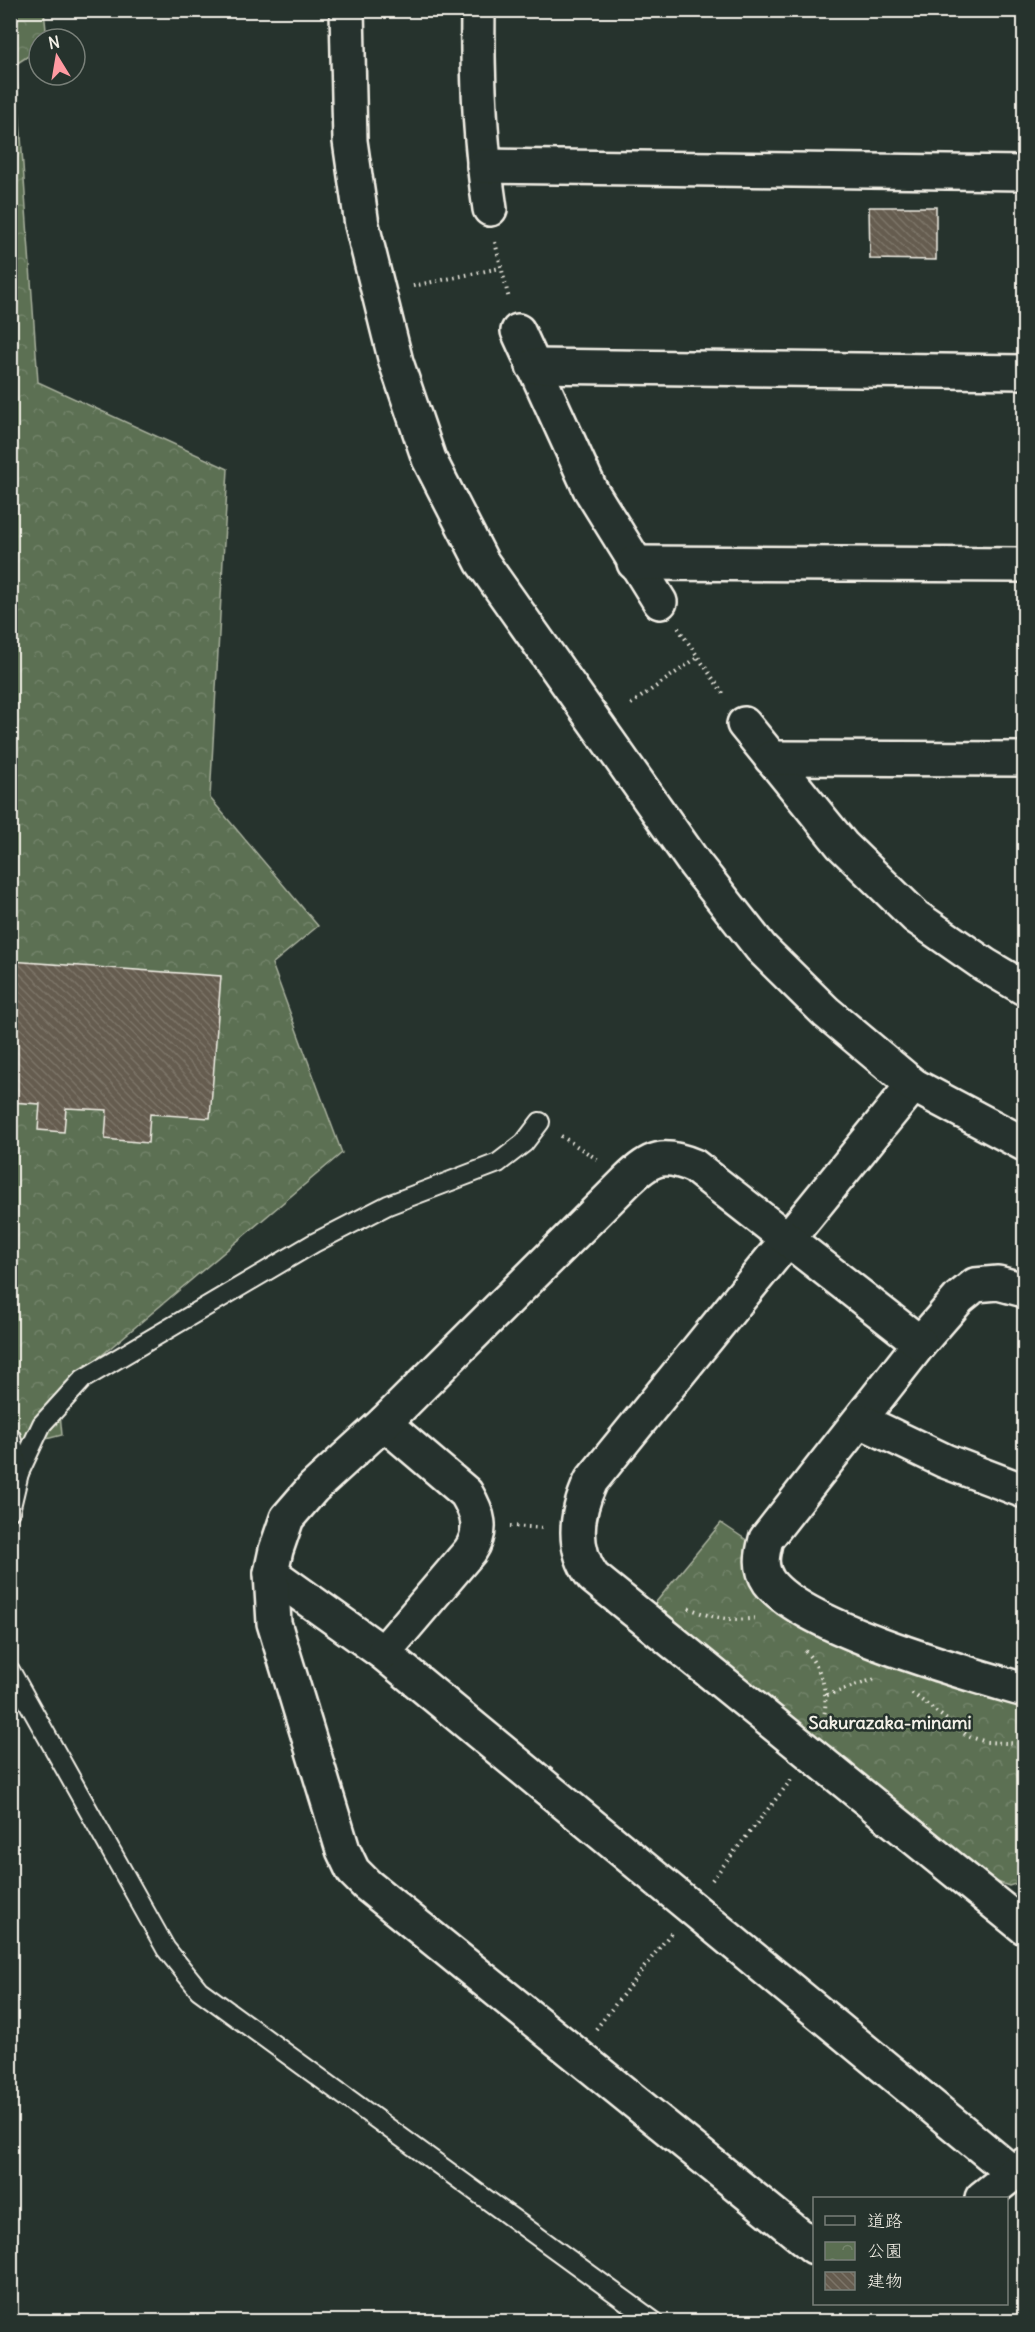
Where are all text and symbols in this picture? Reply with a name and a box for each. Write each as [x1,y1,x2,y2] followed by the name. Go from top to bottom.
[27,27,87,87] north arrow
[47,31,61,53] text: N
[808,1711,972,1734] district label: Sakurazaka-minami
[813,2197,1008,2305] legend
[867,2209,903,2232] text: 道路
[867,2239,903,2262] text: 公園
[867,2269,903,2292] text: 建物

